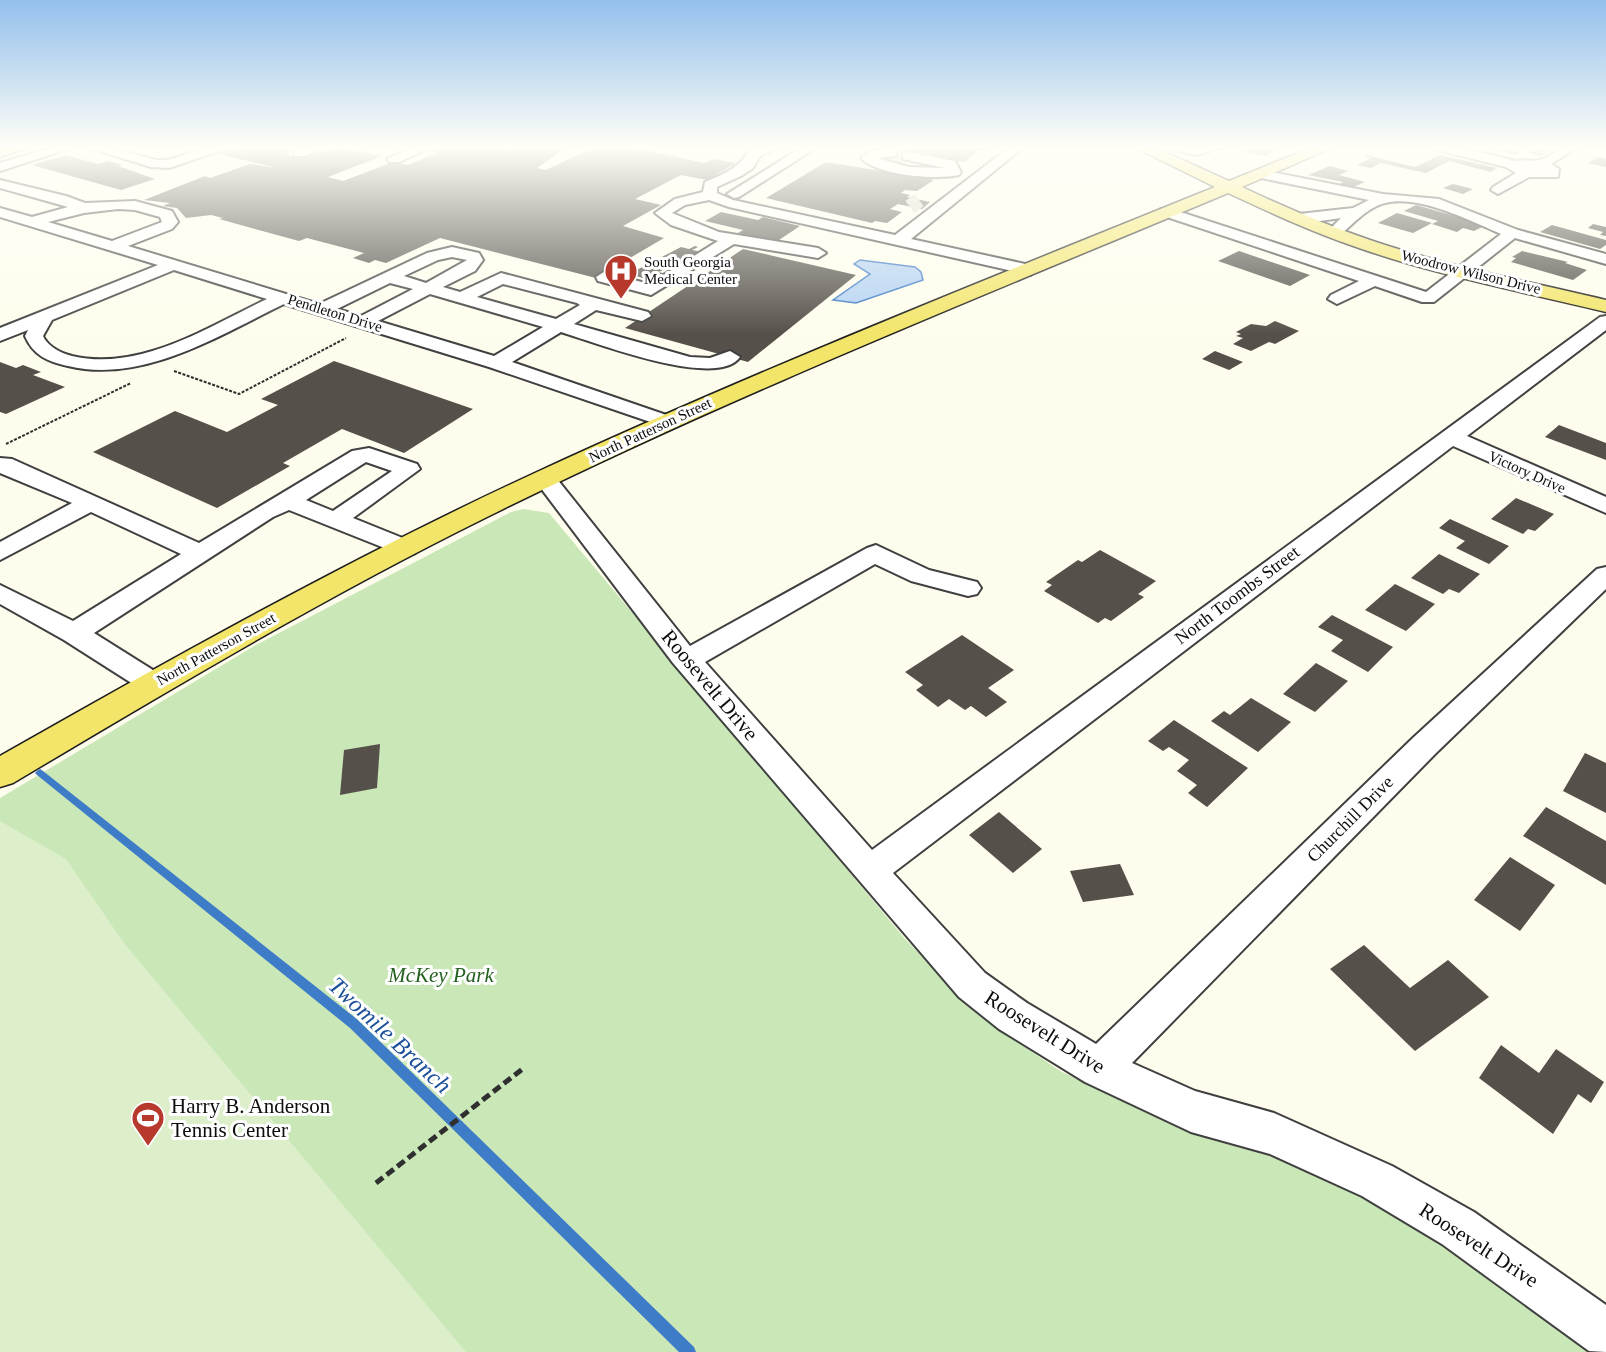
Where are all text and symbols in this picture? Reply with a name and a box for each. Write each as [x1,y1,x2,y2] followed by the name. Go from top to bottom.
[1400,247,1543,297] street label: Woodrow Wilson Drive
[603,253,639,300] hospital icon: South Georgia Medical Center
[644,254,737,287] place label: South Georgia Medical Center
[286,291,384,335] street label: Pendleton Drive
[586,394,715,465] street label: North Patterson Street
[1486,448,1568,496] street label: Victory Drive
[1171,542,1303,648] street label: North Toombs Street
[154,609,279,688] street label: North Patterson Street
[657,625,763,745] street label: Roosevelt Drive
[1303,772,1397,866] street label: Churchill Drive
[387,963,494,987] park label: McKey Park
[324,972,456,1098] water label: Twomile Branch
[981,986,1109,1078] street label: Roosevelt Drive
[171,1094,331,1142] place label: Harry B. Anderson Tennis Center
[130,1100,166,1147] sports icon: Harry B. Anderson Tennis Center
[1415,1198,1543,1292] street label: Roosevelt Drive

